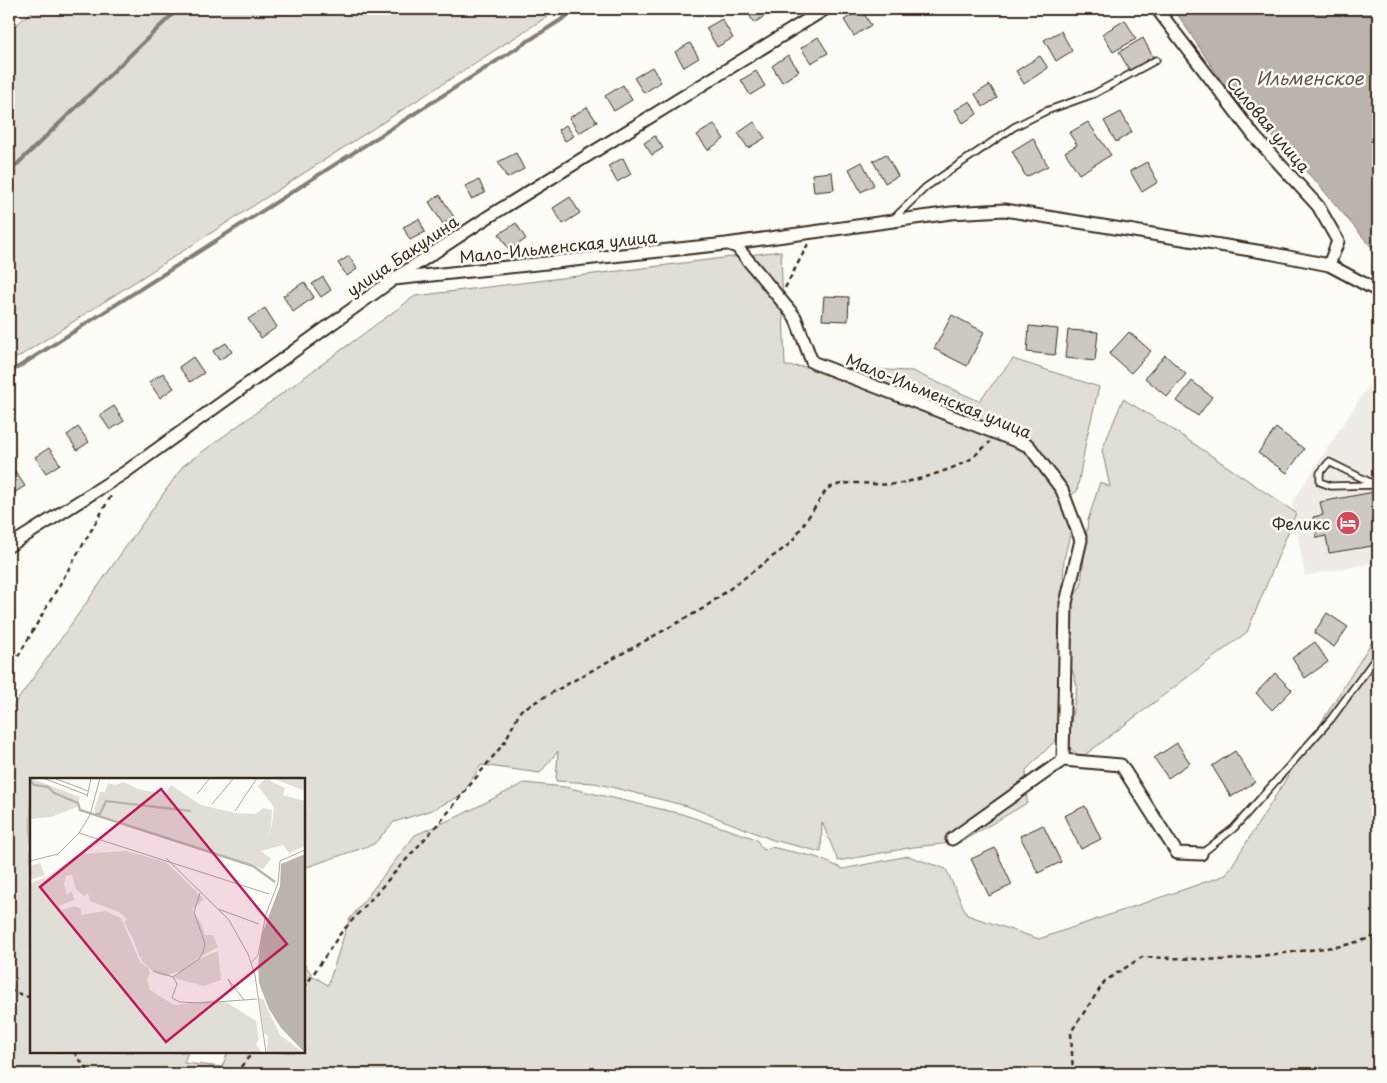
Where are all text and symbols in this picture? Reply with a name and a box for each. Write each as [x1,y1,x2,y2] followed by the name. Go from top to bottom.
[1256,64,1365,91] water label: Ильменское
[1222,71,1316,177] street label: Силовая улица
[341,209,463,301] street label: улица Бакулина
[458,224,658,268] street label: Мало-Ильменская улица
[843,347,1035,443] street label: Мало-Ильменская улица
[1335,510,1361,536] hotel icon: Феликс
[1272,511,1330,535] place label: Феликс
[30,778,305,1053] inset map

